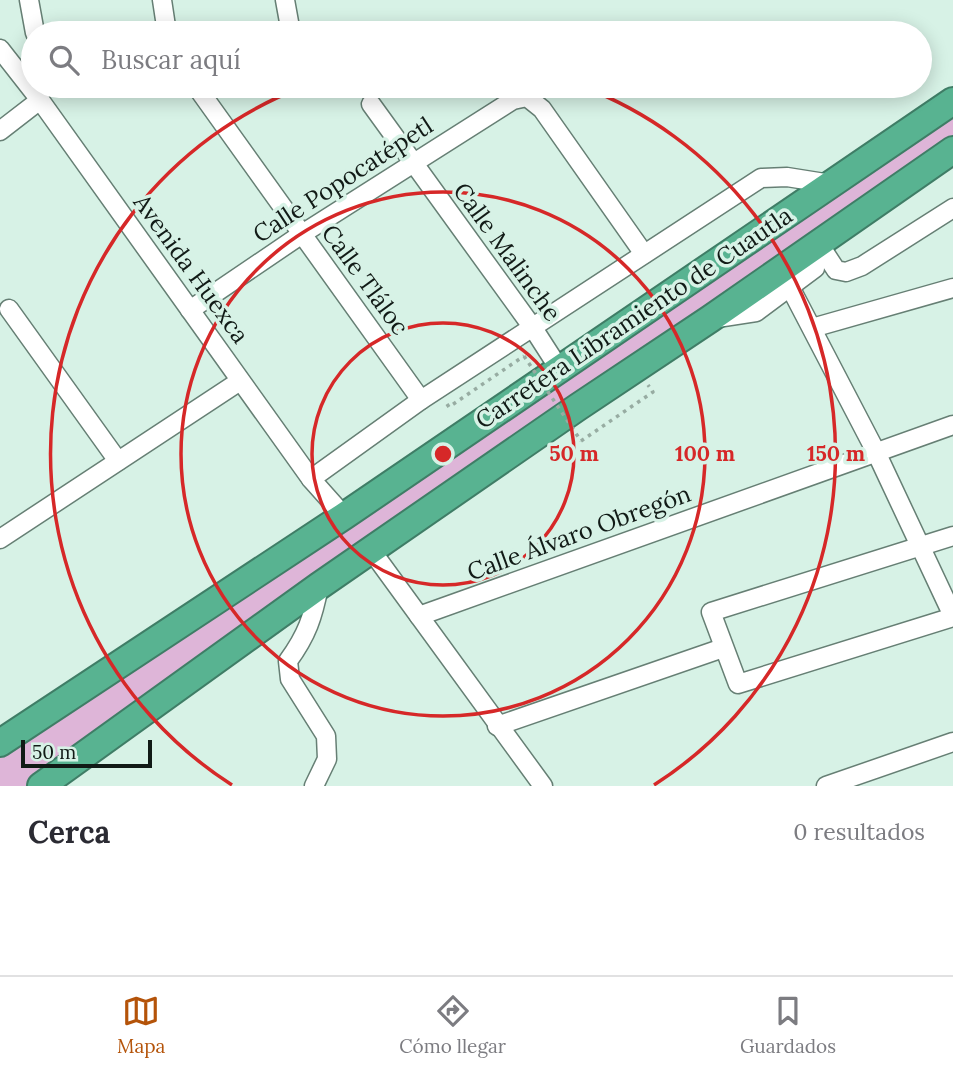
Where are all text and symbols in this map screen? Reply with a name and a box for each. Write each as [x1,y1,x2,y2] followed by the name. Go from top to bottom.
[21,21,932,98] search box
[45,41,83,79] icon: search
[101,43,241,76] text: Buscar aquí
[247,110,439,249] street label: Calle Popocatépetl
[447,176,568,327] street label: Calle Malinche
[126,187,256,349] street label: Avenida Huexca
[469,200,798,436] street label: Carretera Libramiento de Cuautla
[315,218,416,341] street label: Calle Tláloc
[549,440,599,467] text: 50 m
[675,440,735,467] text: 100 m
[807,440,865,467] text: 150 m
[431,442,455,466] centre of rings
[463,478,695,587] street label: Calle Álvaro Obregón
[21,737,152,769] scale bar
[32,740,76,764] text: 50 m
[28,813,110,851] text: Cerca
[793,817,925,846] text: 0 resultados
[117,992,165,1058] tab: Mapa
[399,992,506,1058] tab: Cómo llegar
[740,992,836,1058] tab: Guardados

